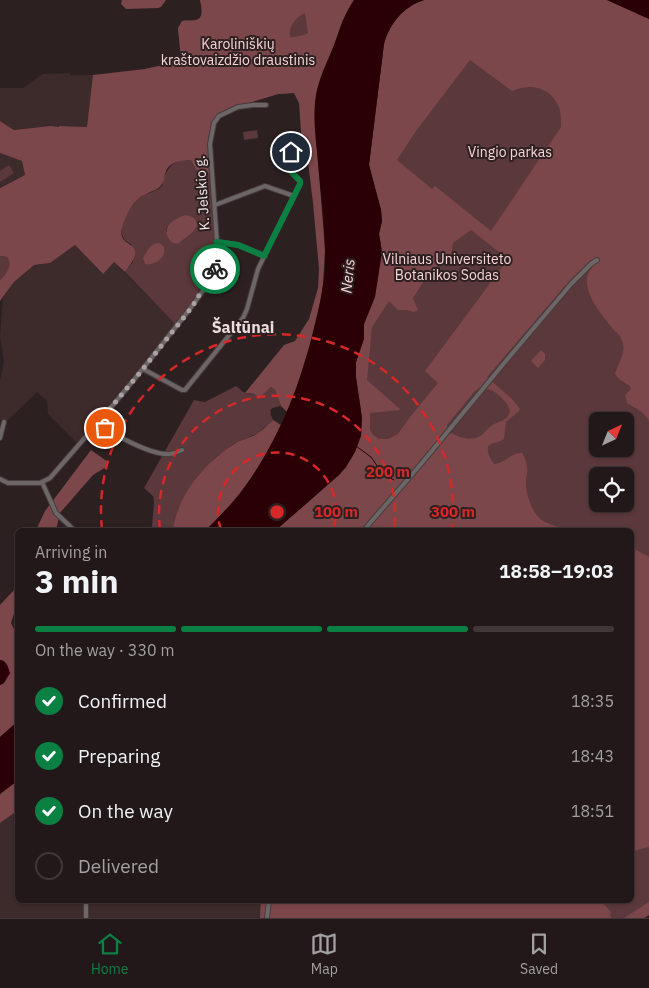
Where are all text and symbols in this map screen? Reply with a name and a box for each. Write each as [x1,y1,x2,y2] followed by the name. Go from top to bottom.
[161,35,315,69] park label: Karoliniškių kraštovaizdžio draustinis
[270,131,312,173] pin
[277,138,305,166] icon: home
[468,143,552,161] park label: Vingio parkas
[190,155,214,231] street label: K. Jelskio g.
[190,244,240,294] courier
[383,250,512,284] park label: Vilniaus Universiteto Botanikos Sodas
[201,255,229,283] icon: bike
[336,258,359,294] water label: Neris
[212,316,274,337] district label: Šaltūnai
[84,407,126,449] pin
[589,412,634,458] north arrow
[589,412,634,512] map controls
[91,414,119,442] icon: bag
[366,462,410,481] text: 200 m
[589,467,634,512] button: locate
[314,502,358,521] text: 100 m
[431,502,475,521] text: 300 m
[268,503,286,521] centre of rings
[35,542,107,562] text: Arriving in
[499,559,614,583] text: 18:58–19:03
[35,560,119,602] text: 3 min
[35,640,174,660] text: On the way · 330 m
[35,687,63,715] icon: check
[78,689,167,713] text: Confirmed
[571,691,614,711] text: 18:35
[35,742,63,770] icon: check
[78,744,160,768] text: Preparing
[571,746,614,766] text: 18:43
[35,797,63,825] icon: check
[78,799,173,823] text: On the way
[571,801,614,821] text: 18:51
[78,854,159,878] text: Delivered
[91,930,129,978] tab: Home
[310,930,338,978] tab: Map
[520,930,558,978] tab: Saved

